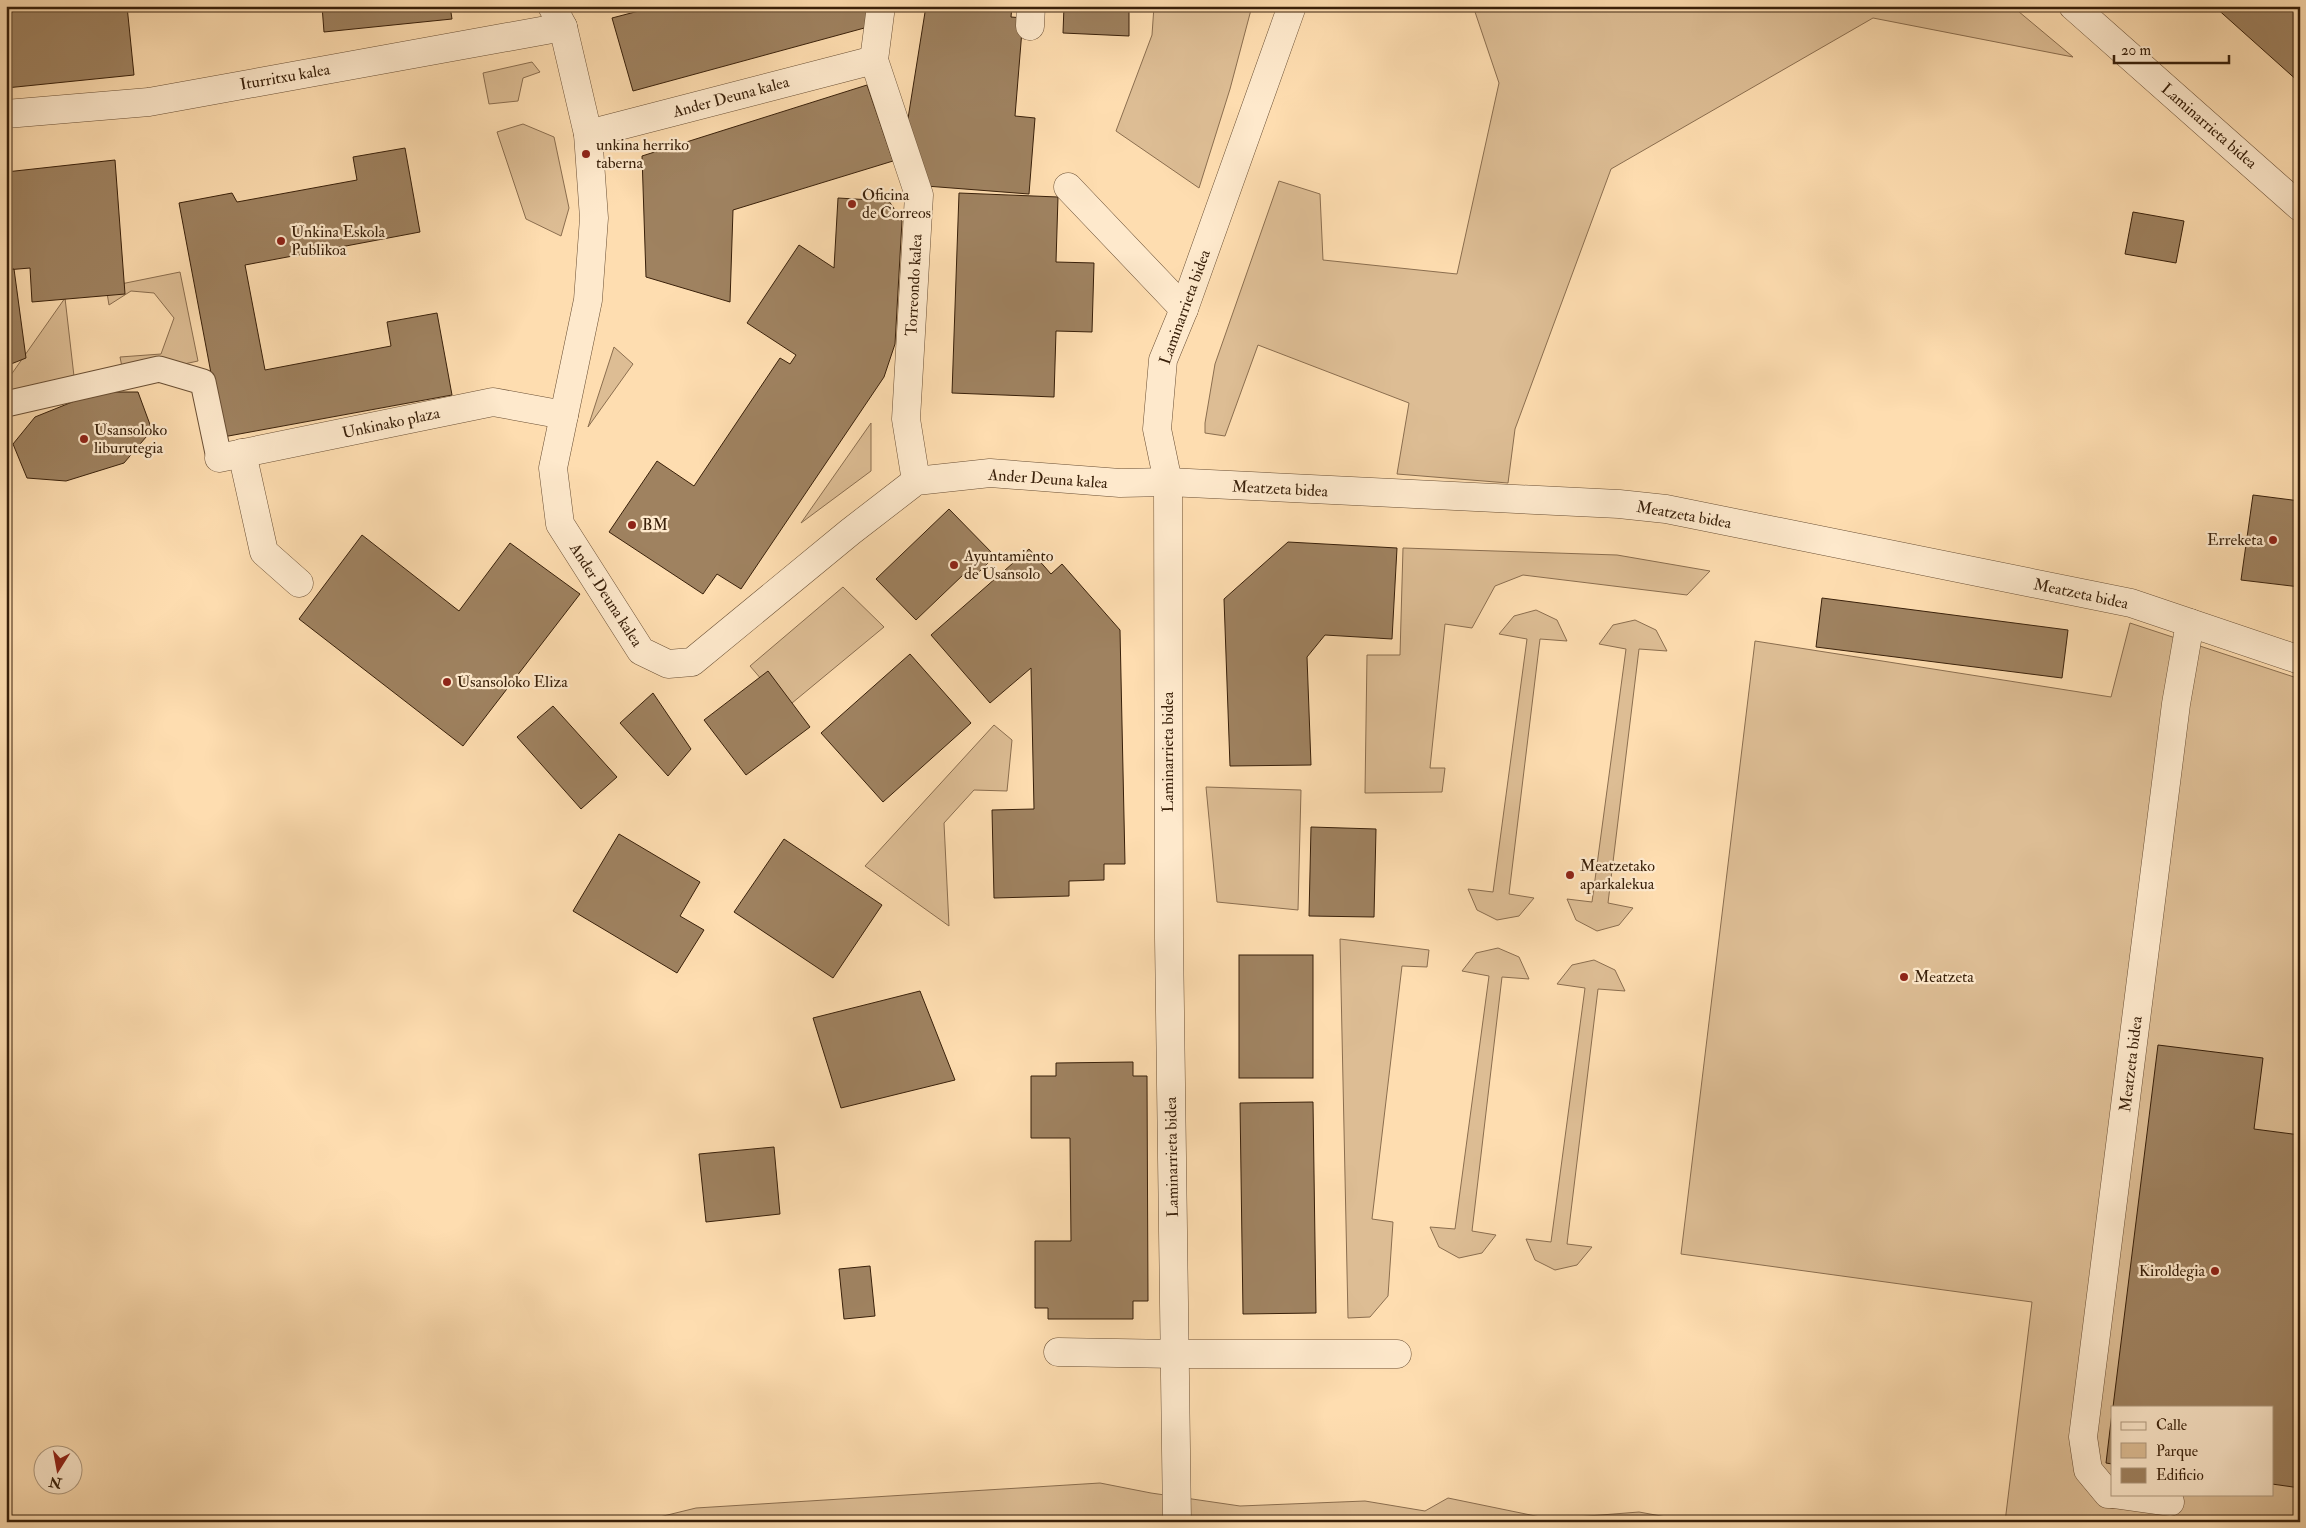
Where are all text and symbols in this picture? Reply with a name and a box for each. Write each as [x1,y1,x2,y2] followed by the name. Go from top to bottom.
[2114,32,2228,64] scale bar
[2121,41,2151,60] text: 20 m
[238,59,332,95] street label: Iturritxu kalea
[670,72,792,122] street label: Ander Deuna kalea
[2157,79,2261,173] street label: Laminarrieta bidea
[596,135,689,173] place label: unkina herriko taberna
[580,148,592,160] marker: unkina herriko taberna
[862,185,931,223] place label: Oficina de Correos
[846,198,858,210] marker: Oficina de Correos
[291,222,385,260] place label: Unkina Eskola Publikoa
[901,233,927,337] street label: Torreondo kalea
[275,235,287,247] marker: Unkina Eskola Publikoa
[1155,246,1215,367] street label: Laminarrieta bidea
[340,403,442,444] street label: Unkinako plaza
[94,420,167,458] place label: Usansoloko liburutegia
[78,433,90,445] marker: Usansoloko liburutegia
[987,465,1109,493] street label: Ander Deuna kalea
[1231,476,1329,502] street label: Meatzeta bidea
[1635,497,1734,533] street label: Meatzeta bidea
[642,515,668,535] place label: BM
[626,519,638,531] marker: BM
[2207,530,2263,550] place label: Erreketa
[2267,534,2279,546] marker: Erreketa
[564,538,647,651] street label: Ander Deuna kalea
[963,546,1054,584] place label: Ayuntamiento de Usansolo
[948,559,960,571] marker: Ayuntamiento de Usansolo
[2032,574,2131,614] street label: Meatzeta bidea
[457,672,568,692] place label: Usansoloko Eliza
[441,676,453,688] marker: Usansoloko Eliza
[1158,691,1178,812] street label: Laminarrieta bidea
[1580,856,1655,895] place label: Meatzetako aparkalekua
[1564,869,1576,881] marker: Meatzetako aparkalekua
[1914,967,1974,987] place label: Meatzeta
[1898,971,1910,983] marker: Meatzeta
[2115,1015,2147,1113] street label: Meatzeta bidea
[1161,1096,1183,1218] street label: Laminarrieta bidea
[2139,1261,2205,1281] place label: Kiroldegia
[2209,1265,2221,1277] marker: Kiroldegia
[2111,1406,2274,1496] legend
[2156,1416,2187,1435] text: Calle
[2156,1442,2198,1461] text: Parque
[32,1446,82,1496] north arrow
[2156,1466,2204,1485] text: Edificio
[47,1473,64,1492] text: N

